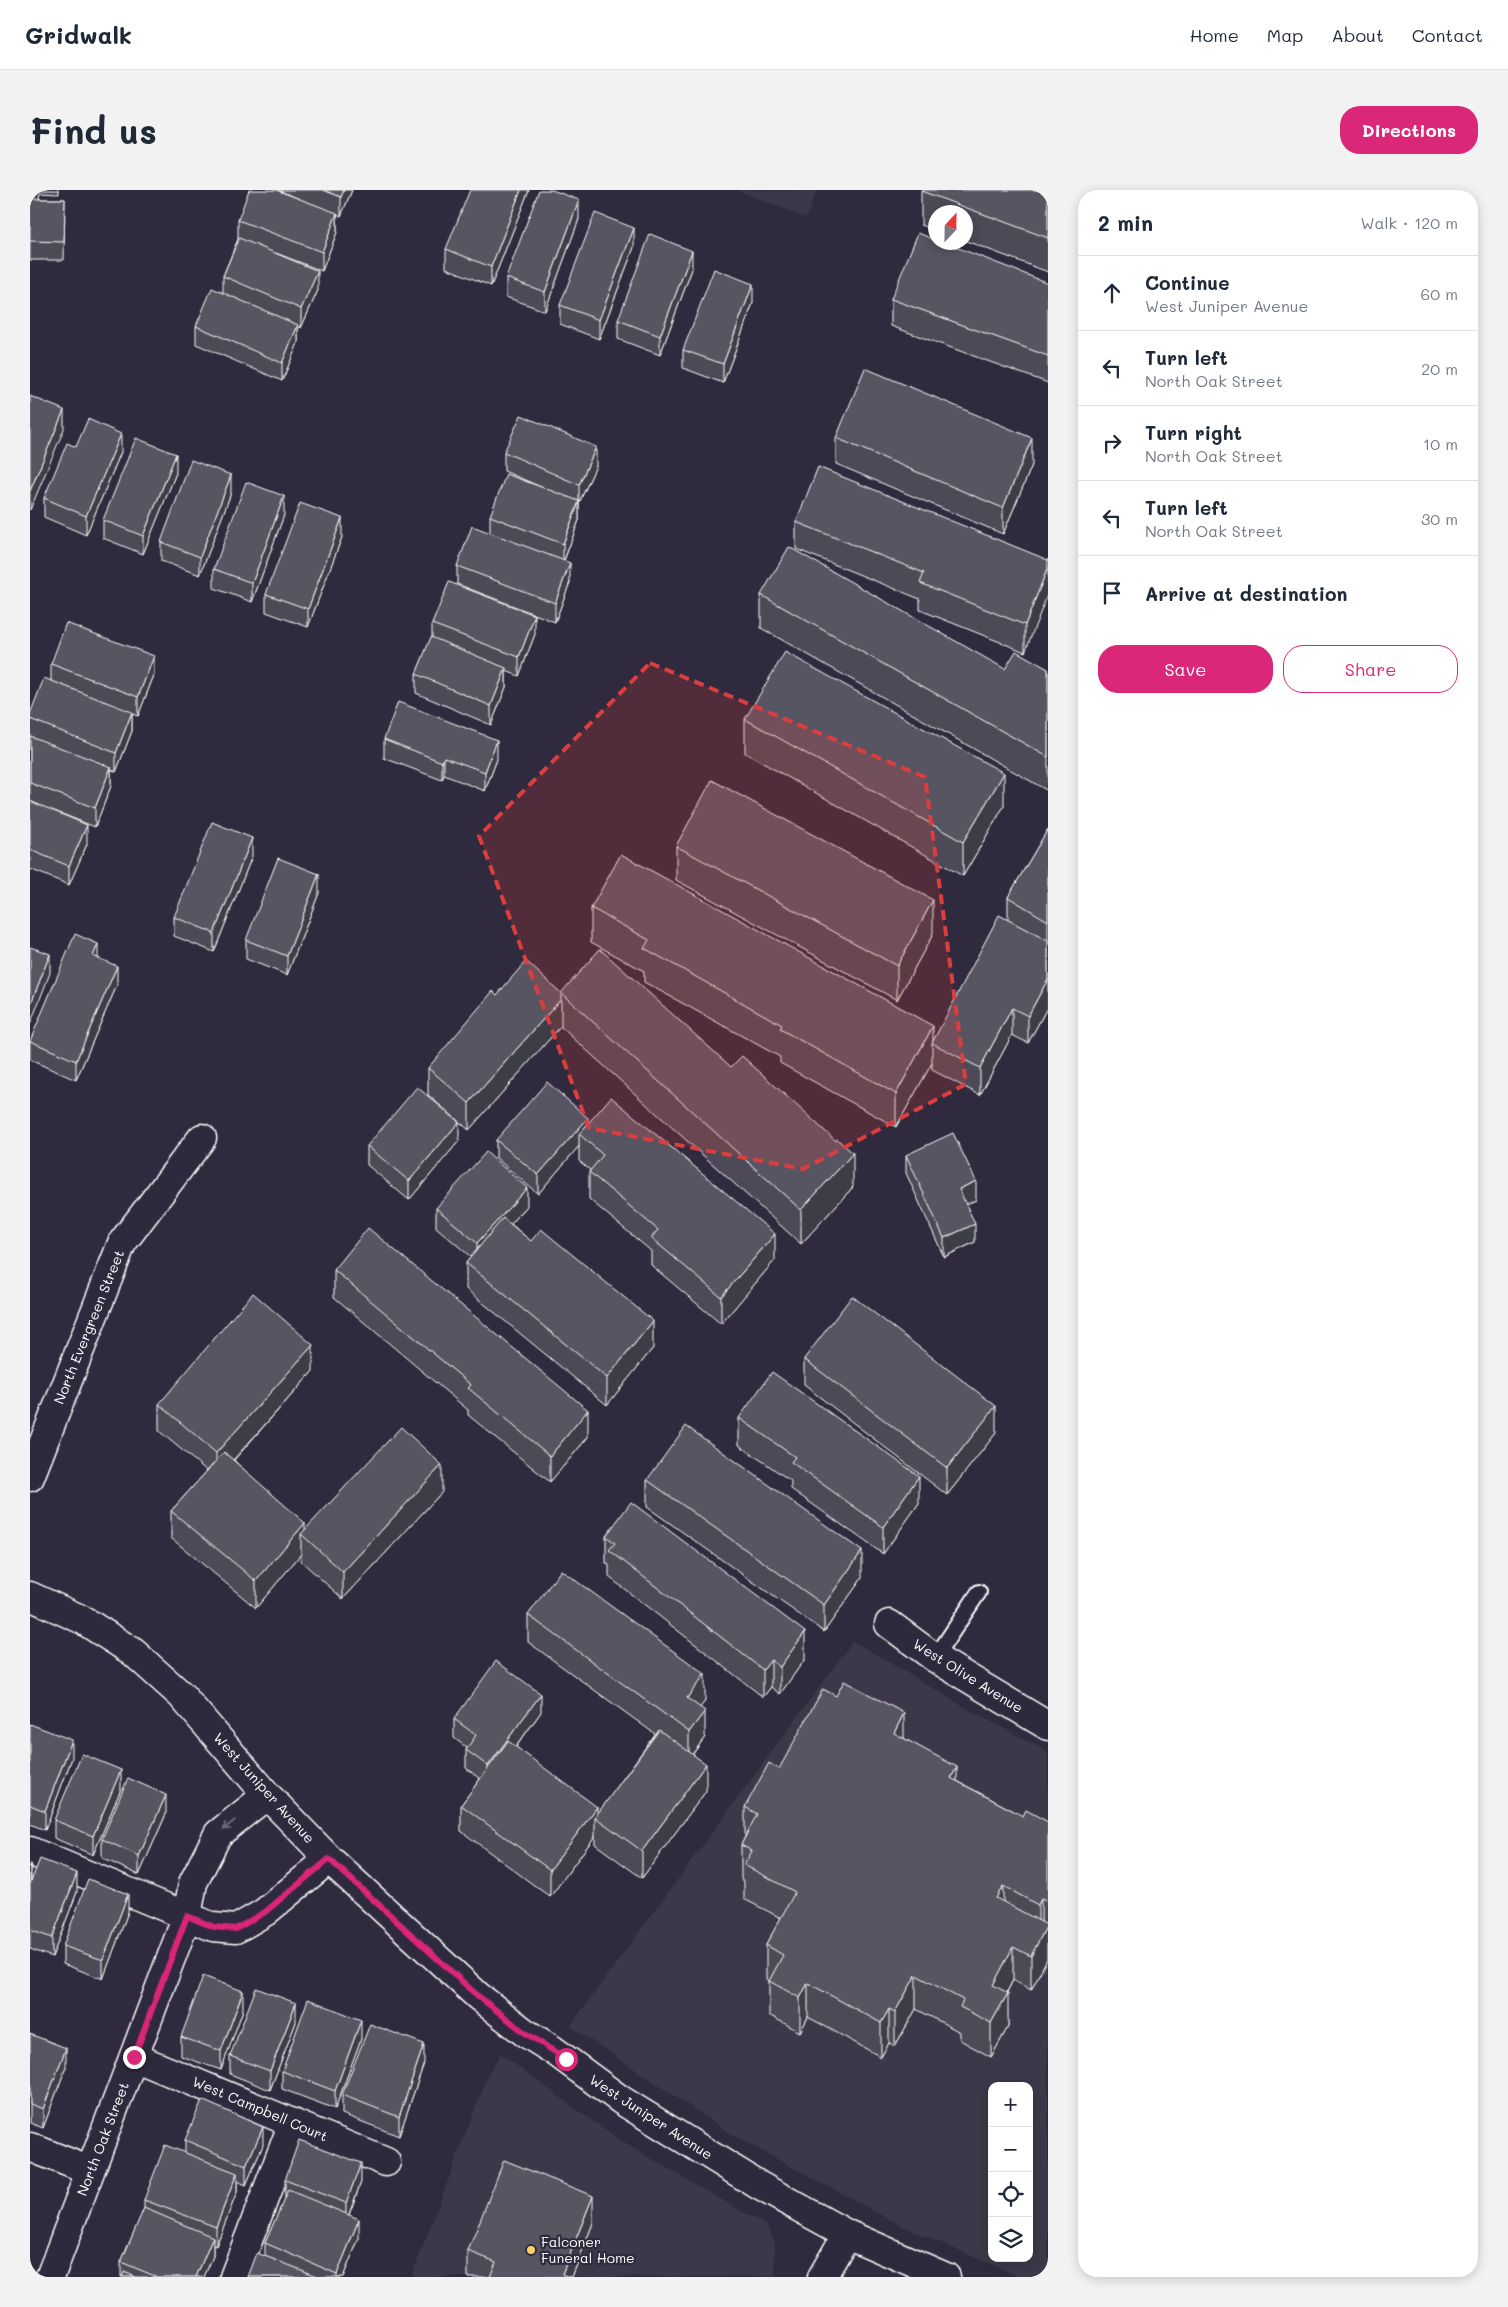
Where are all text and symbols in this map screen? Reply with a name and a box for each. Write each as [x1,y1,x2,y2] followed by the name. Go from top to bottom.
[25,19,132,50] text: Gridwalk
[1190,23,1239,47] text: Home
[1267,23,1303,47] text: Map
[1331,23,1384,47] text: About
[1412,23,1483,47] text: Contact
[1340,106,1478,154] button: Directions
[30,107,157,153] text: Find us
[928,205,973,250] north arrow
[1098,209,1153,236] text: 2 min
[1360,212,1458,233] text: Walk · 120 m
[1145,270,1230,295] text: Continue
[1098,279,1126,307] icon: ahead
[1421,283,1458,304] text: 60 m
[1145,295,1308,316] text: West Juniper Avenue
[1145,345,1228,370] text: Turn left
[1098,354,1126,382] icon: left
[1421,358,1458,379] text: 20 m
[1145,370,1283,391] text: North Oak Street
[1145,420,1242,445] text: Turn right
[1098,429,1126,457] icon: right
[1423,433,1458,454] text: 10 m
[1145,445,1283,466] text: North Oak Street
[1145,495,1228,520] text: Turn left
[1098,504,1126,532] icon: left
[1421,508,1458,529] text: 30 m
[1145,520,1283,541] text: North Oak Street
[1098,579,1126,607] icon: arrive
[1145,581,1348,606] text: Arrive at destination
[1098,645,1273,693] button: Save
[1283,645,1458,693] button: Share
[49,1247,128,1407] street label: North Evergreen Street
[910,1634,1027,1717] street label: West Olive Avenue
[209,1728,319,1847] street label: West Juniper Avenue
[222,1820,235,1831] one-way arrow
[123,2046,146,2069] route end
[555,2048,578,2071] route start
[586,2070,716,2164] street label: West Juniper Avenue
[190,2071,331,2146] street label: West Campbell Court
[72,2079,133,2198] street label: North Oak Street
[988,2082,1033,2262] map controls
[988,2082,1033,2127] button: +
[988,2127,1033,2172] button: −
[988,2172,1033,2217] button: locate
[988,2217,1033,2262] button: layers
[541,2232,635,2267] place label: Falconer Funeral Home
[525,2244,537,2256] marker: Falconer Funeral Home

